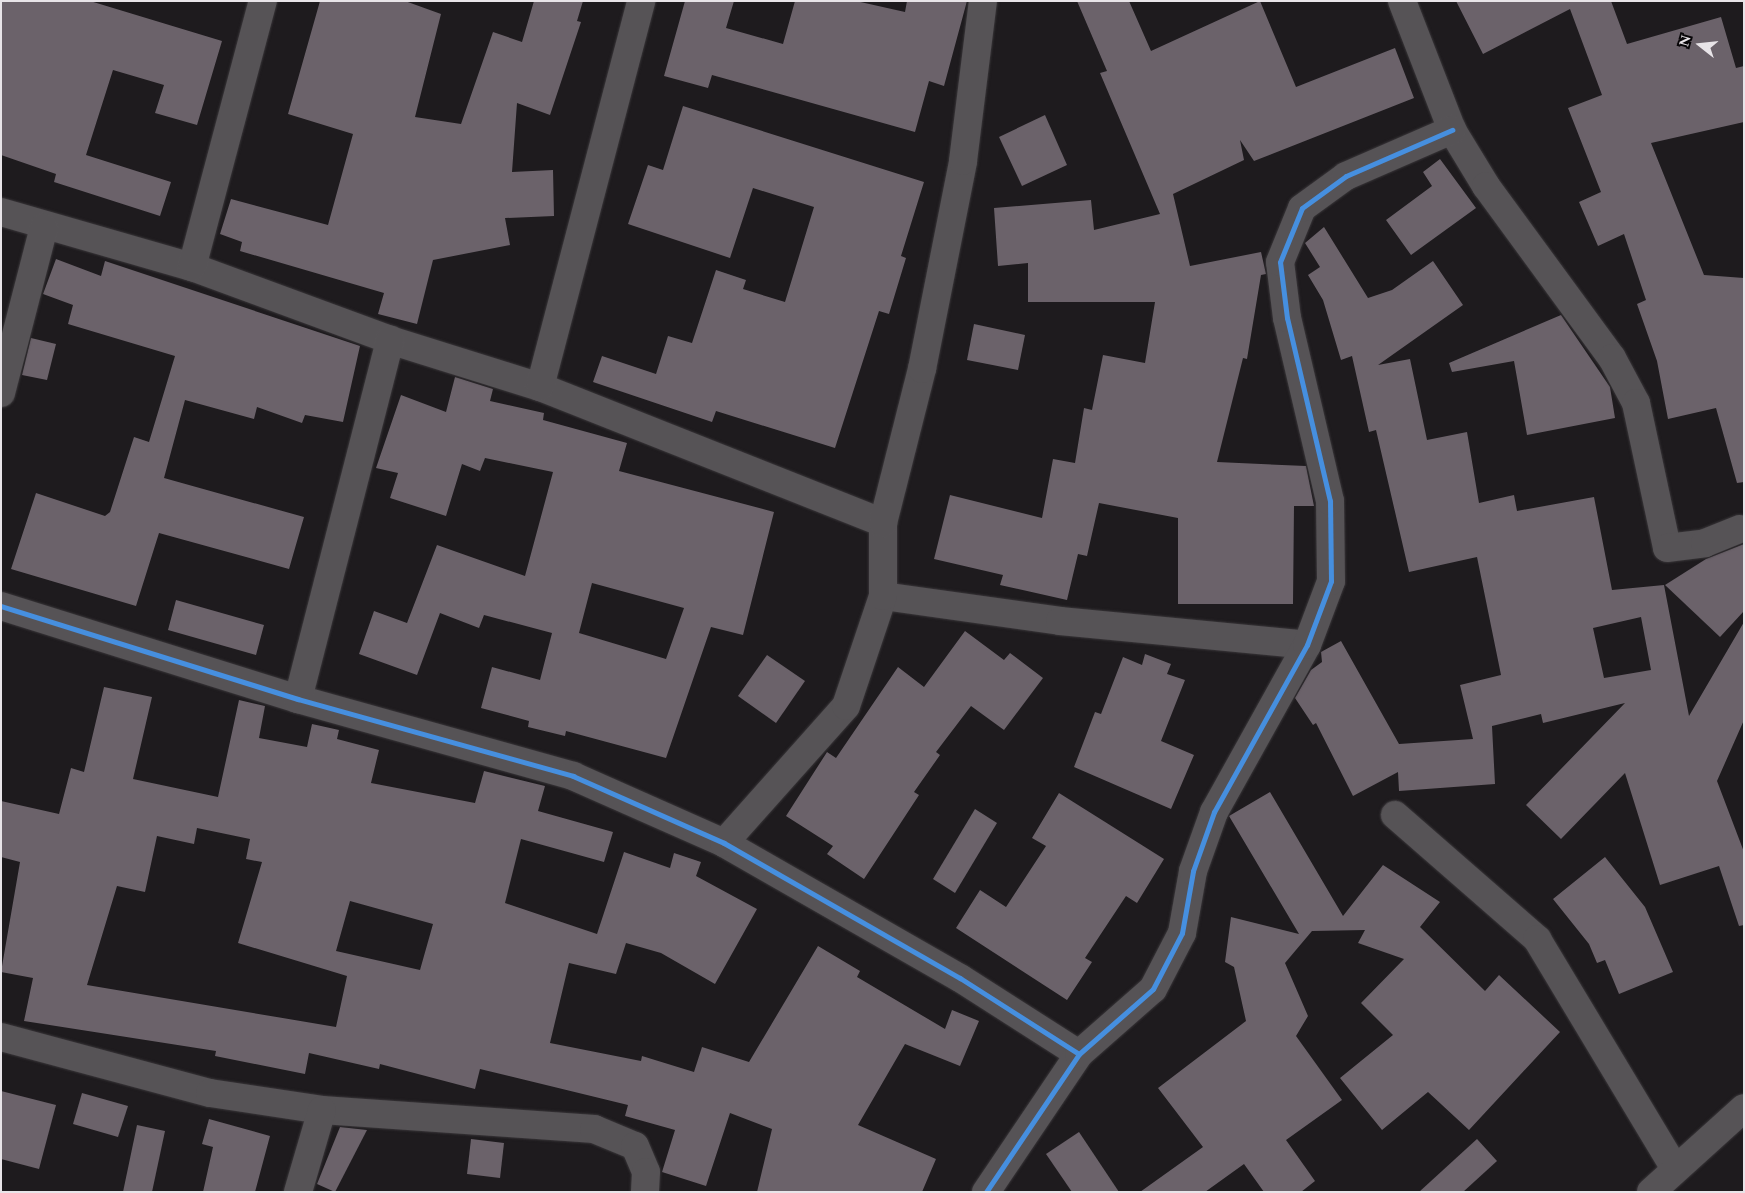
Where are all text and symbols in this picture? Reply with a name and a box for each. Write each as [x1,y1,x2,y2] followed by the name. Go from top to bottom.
[1675,20,1725,70] north arrow
[1673,32,1697,49] text: N

